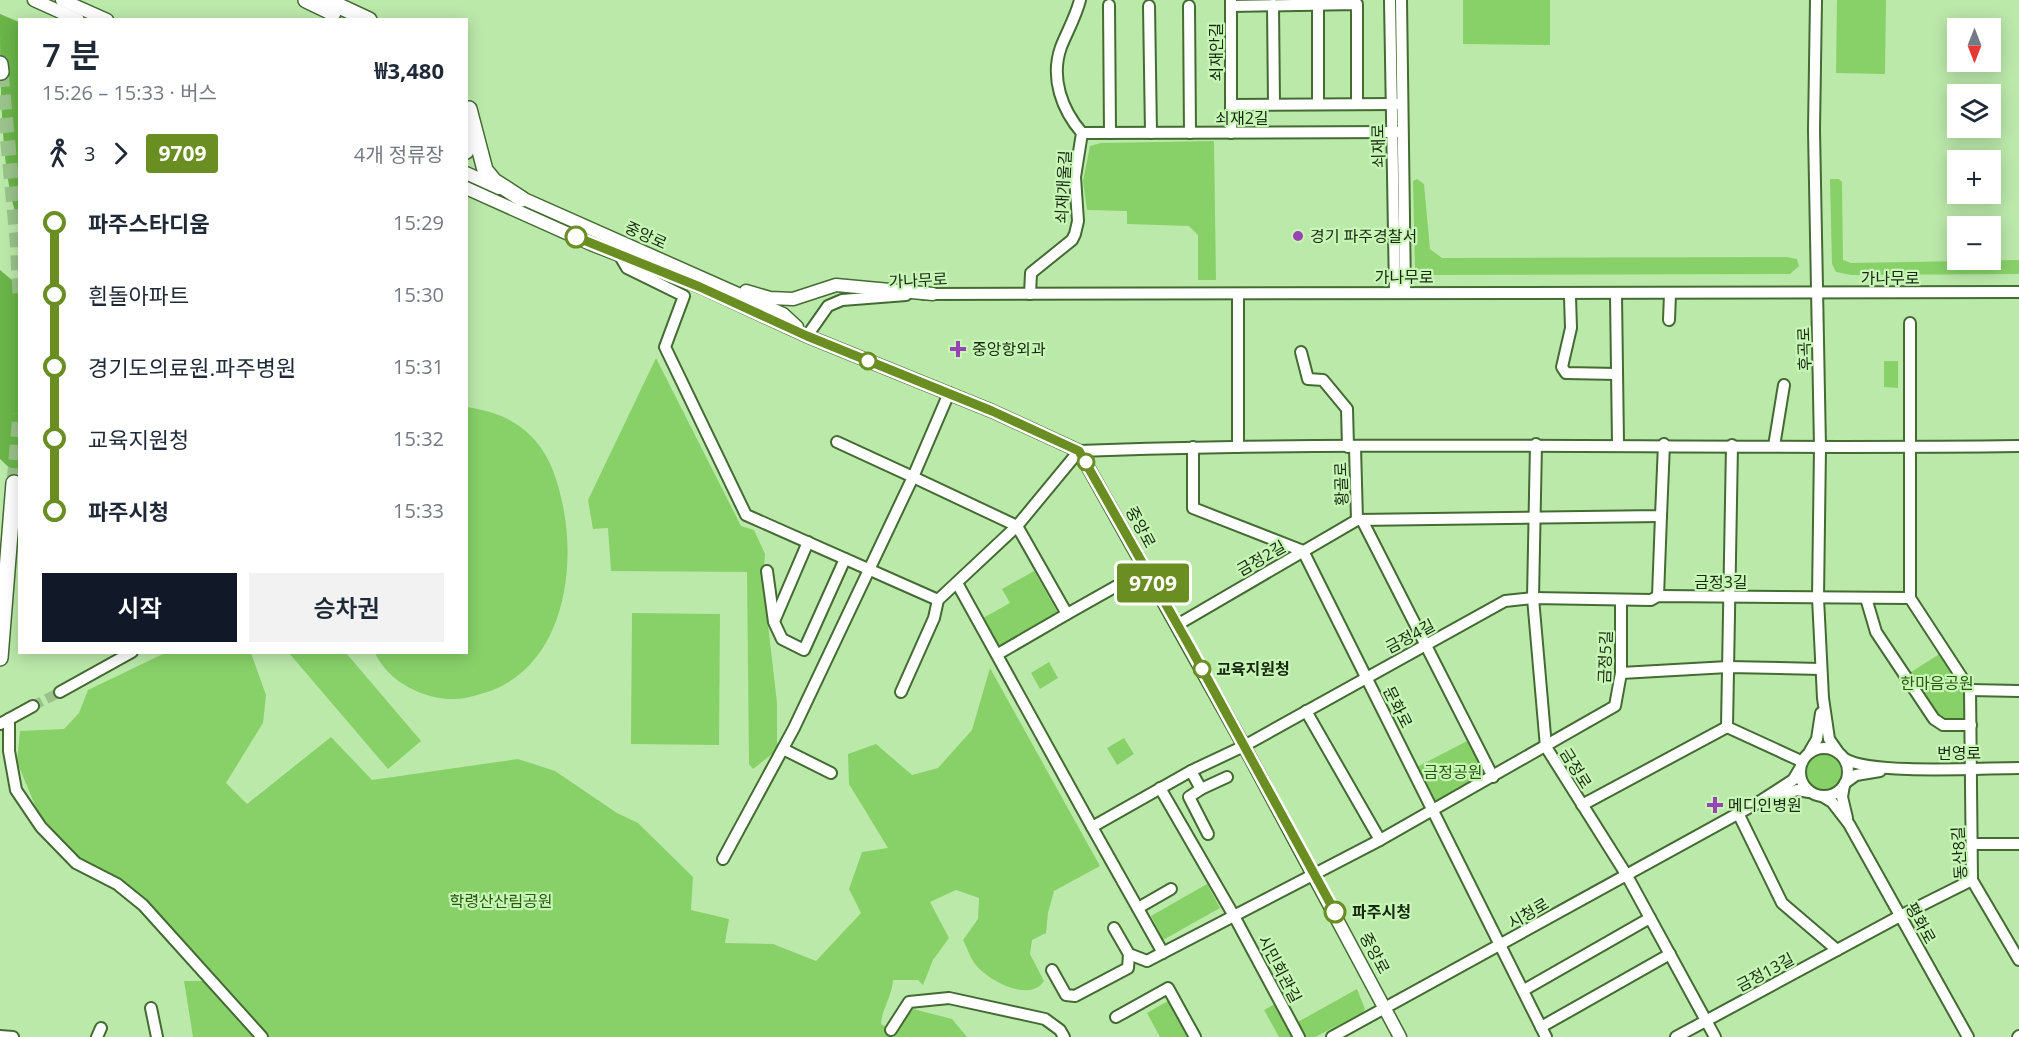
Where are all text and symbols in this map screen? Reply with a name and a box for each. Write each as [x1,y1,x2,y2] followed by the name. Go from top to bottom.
[1947,18,2001,72] north arrow
[1947,18,2001,270] map controls
[1205,23,1227,81] street label: 쇠재안길
[42,32,100,77] text: 7 분
[374,55,444,85] text: ₩3,480
[42,79,217,106] text: 15:26 – 15:33 · 버스
[1947,84,2001,138] button: layers
[1215,107,1269,129] street label: 쇠재2길
[1367,123,1389,168] street label: 쇠재로
[42,137,75,170] icon: walk
[104,137,137,170] icon: forward
[158,139,206,167] text: 9709
[84,140,95,167] text: 3
[354,141,444,168] text: 4개 정류장
[1050,150,1076,224] street label: 쇠재개울길
[1947,150,2001,204] button: +
[88,208,209,238] text: 파주스타디움
[393,209,444,236] text: 15:29
[621,216,671,254] street label: 중앙로
[1947,216,2001,270] button: −
[1310,225,1417,247] place label: 경기 파주경찰서
[565,226,587,248] unlabelled marker
[1291,229,1305,243] marker: 경기 파주경찰서
[1375,266,1434,288] street label: 가나무로
[888,267,948,293] street label: 가나무로
[1861,267,1920,289] street label: 가나무로
[88,280,189,310] text: 흰돌아파트
[393,281,444,308] text: 15:30
[1792,326,1816,371] street label: 후곡로
[972,338,1046,360] place label: 중앙항외과
[949,340,967,358] marker: 중앙항외과
[88,352,296,382] text: 경기도의료원.파주병원
[859,352,877,370] unlabelled marker
[393,353,444,380] text: 15:31
[88,424,189,454] text: 교육지원청
[393,425,444,452] text: 15:32
[1077,453,1095,471] unlabelled marker
[1329,461,1353,506] street label: 황골로
[88,496,169,526] text: 파주시청
[393,497,444,524] text: 15:33
[1121,502,1161,552] street label: 중앙로
[1232,535,1290,581] street label: 금정2길
[1111,564,1195,602] line badge: 9709
[1129,569,1177,597] text: 9709
[1694,571,1748,593] street label: 금정3길
[42,573,237,642] button: 시작
[249,573,444,642] button: 승차권
[1381,614,1439,658] street label: 금정4길
[1593,630,1617,684] street label: 금정5길
[1216,658,1290,680] place label: 교육지원청
[1193,660,1211,678] marker: 교육지원청
[1900,672,1974,694] park label: 한마음공원
[1378,682,1418,732] street label: 문화로
[1937,742,1981,764] street label: 번영로
[1555,743,1597,793] street label: 금정로
[1424,761,1482,783] park label: 금정공원
[1728,794,1802,816] place label: 메디인병원
[1706,796,1724,814] marker: 메디인병원
[1947,826,1971,880] street label: 동산8길
[449,890,553,912] park label: 학령산산림공원
[1503,892,1553,934] street label: 시청로
[1901,898,1941,948] street label: 평화로
[1324,901,1346,923] marker: 파주시청
[1352,901,1411,923] place label: 파주시청
[1355,928,1395,978] street label: 중앙로
[1253,931,1307,1007] street label: 시민회관길
[1732,948,1798,996] street label: 금정13길

